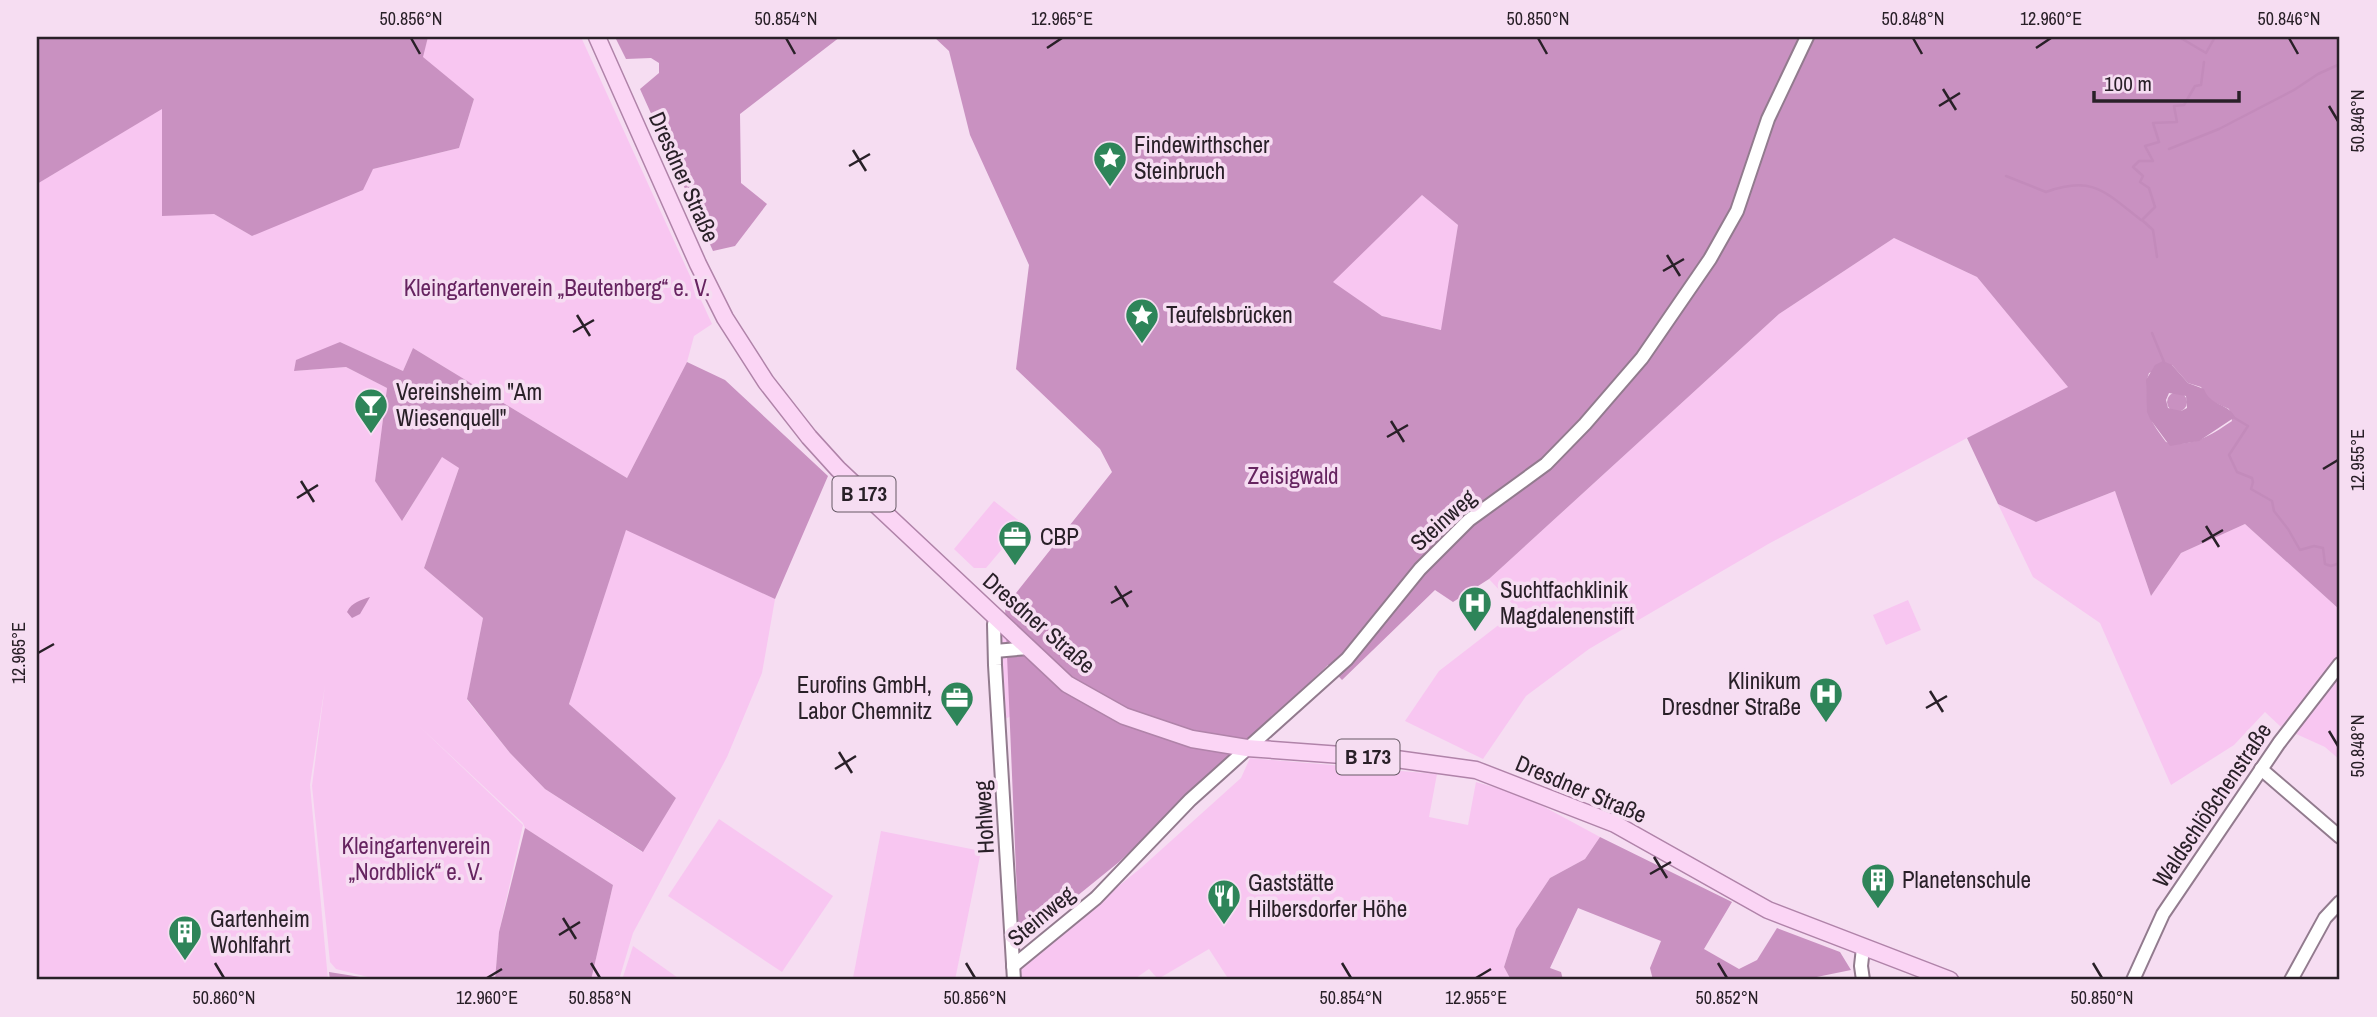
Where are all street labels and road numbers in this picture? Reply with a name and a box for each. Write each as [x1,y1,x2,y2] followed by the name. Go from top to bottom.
[642,107,727,247] street label: Dresdner Straße
[832,476,896,512] road number: B 173
[1403,481,1483,557] street label: Steinweg
[977,565,1102,680] street label: Dresdner Straße
[2145,716,2278,893] street label: Waldschlößchenstraße
[1336,740,1400,774] road number: B 173
[1511,747,1651,830] street label: Dresdner Straße
[966,779,1001,854] street label: Hohlweg
[1001,878,1081,953] street label: Steinweg

